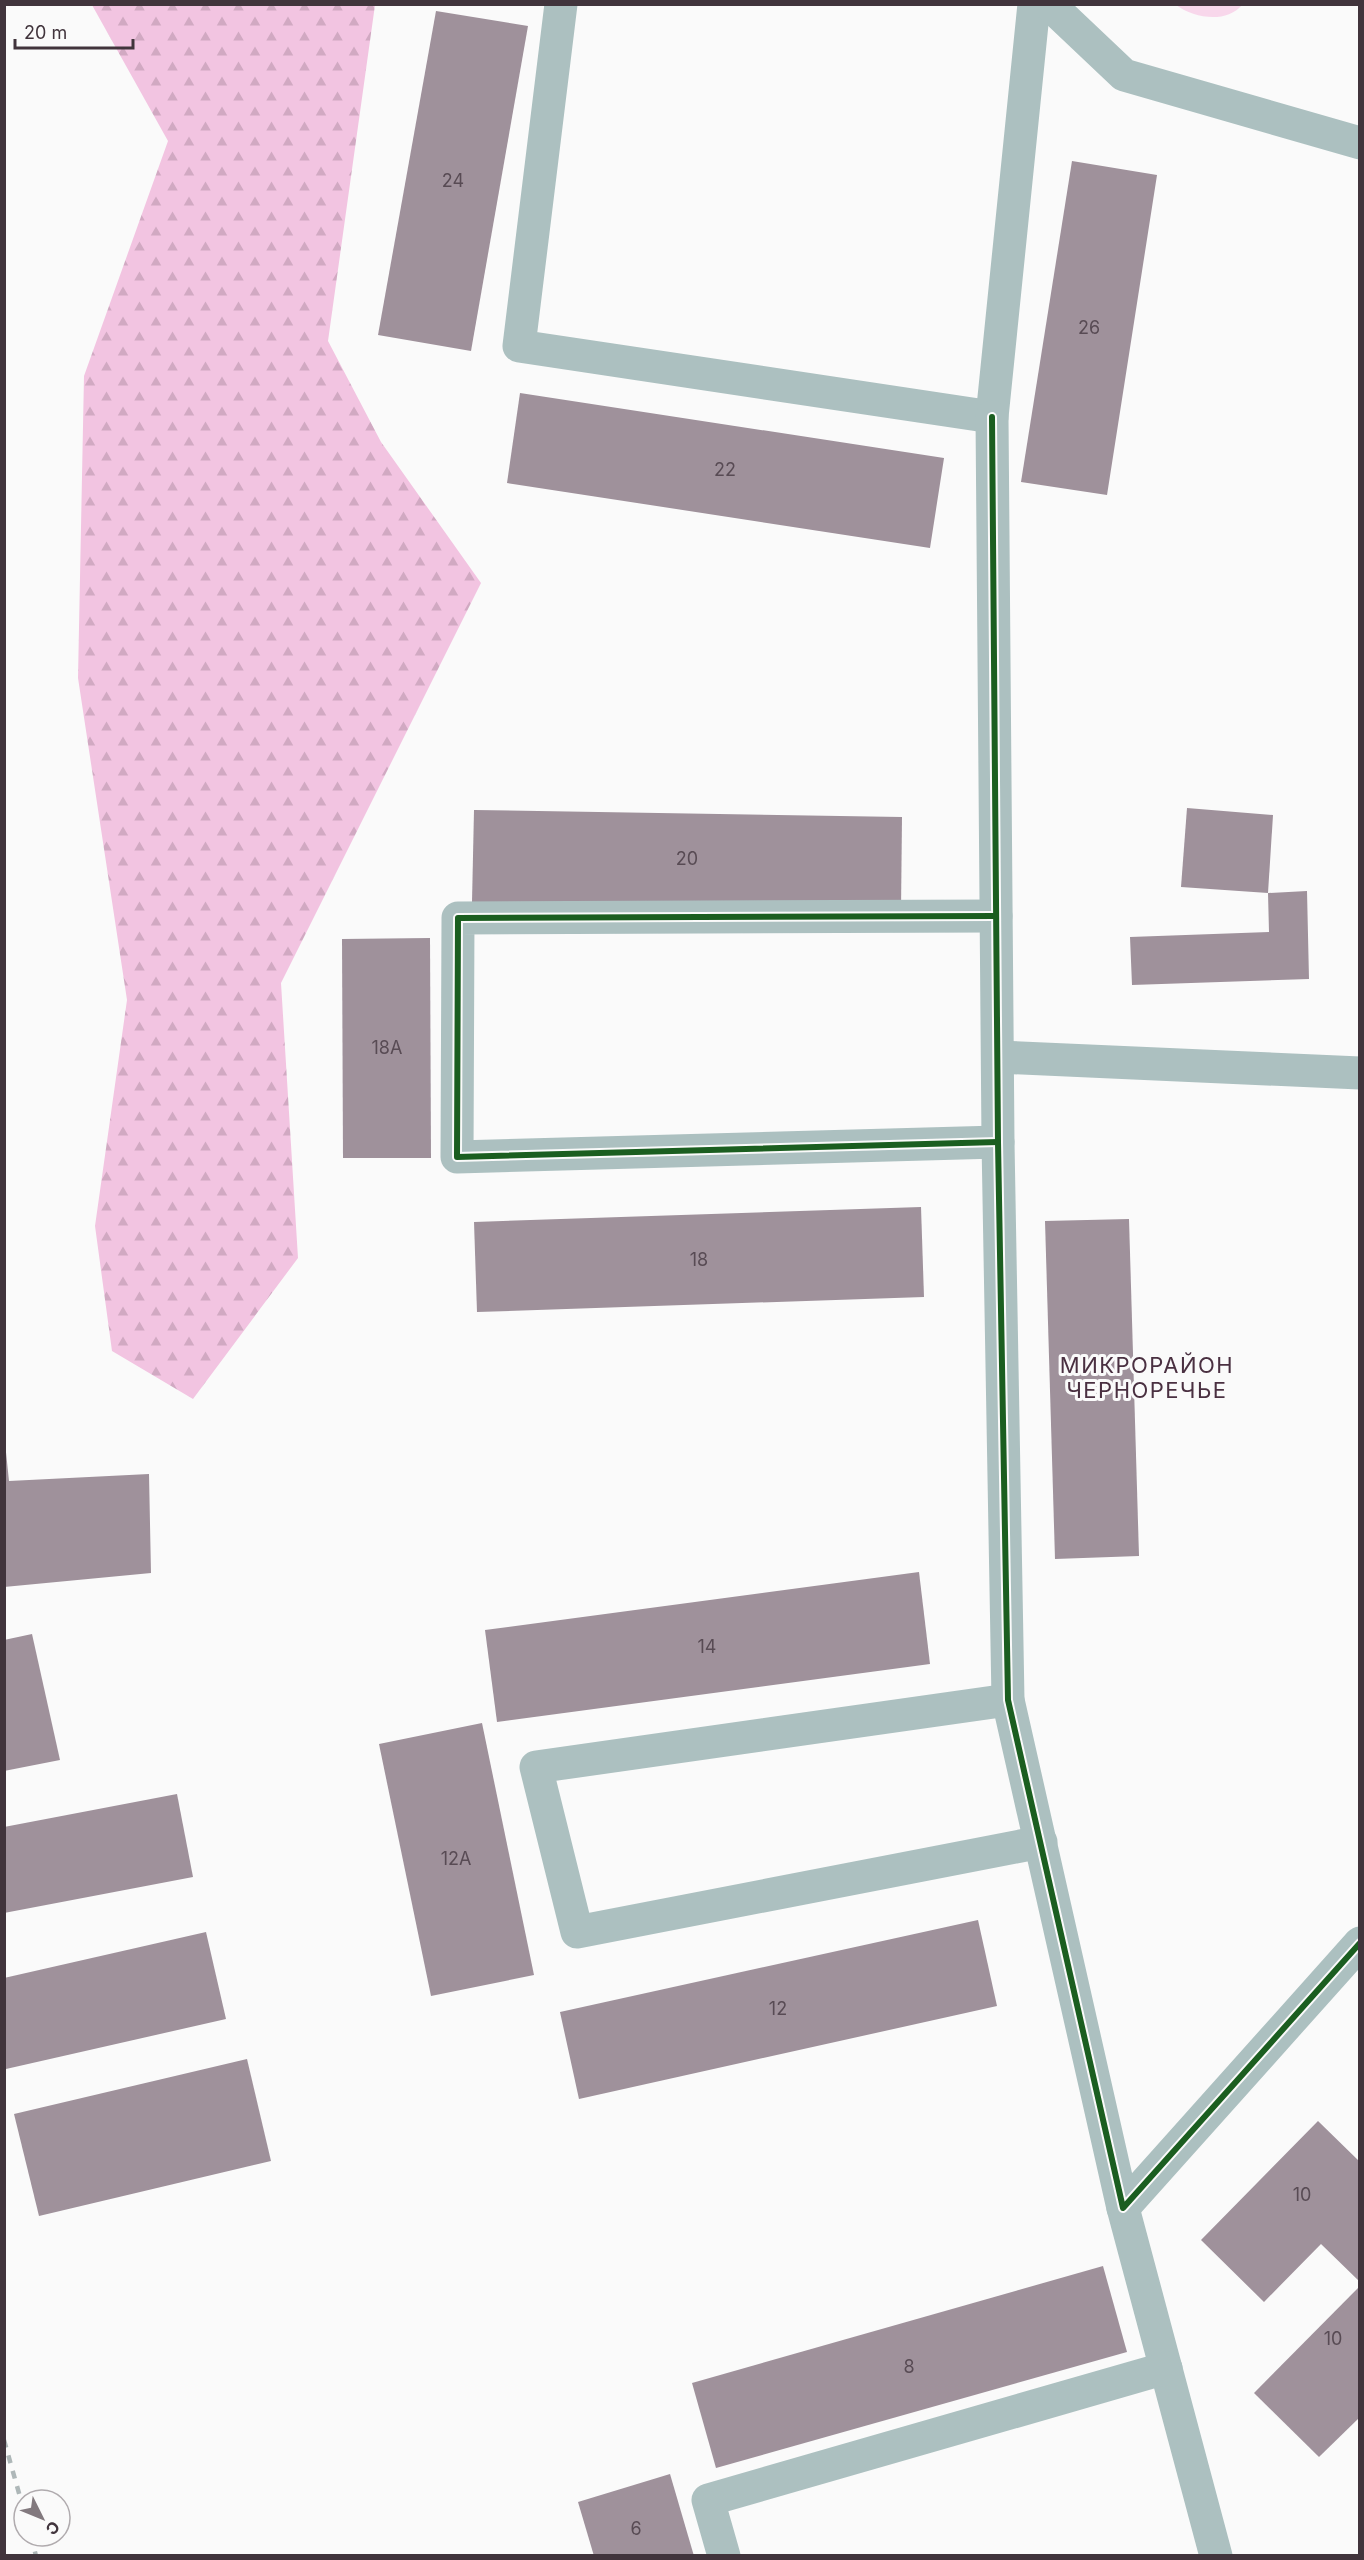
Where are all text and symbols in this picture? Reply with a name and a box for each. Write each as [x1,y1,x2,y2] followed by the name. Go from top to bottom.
[15,12,134,50] scale bar
[24,22,67,43] text: 20 m
[442,170,464,191] house number: 24
[1078,317,1100,338] house number: 26
[714,459,736,480] house number: 22
[676,848,698,869] house number: 20
[372,1037,402,1058] house number: 18А
[690,1249,708,1270] house number: 18
[1060,1352,1234,1403] district label: МИКРОРАЙОН ЧЕРНОРЕЧЬЕ
[698,1636,716,1657] house number: 14
[441,1848,471,1869] house number: 12А
[769,1998,787,2019] house number: 12
[1293,2184,1311,2205] house number: 10
[1324,2328,1342,2349] house number: 10
[903,2356,915,2377] house number: 8
[12,2488,72,2548] north arrow
[42,2517,64,2539] text: С
[630,2518,642,2539] house number: 6

